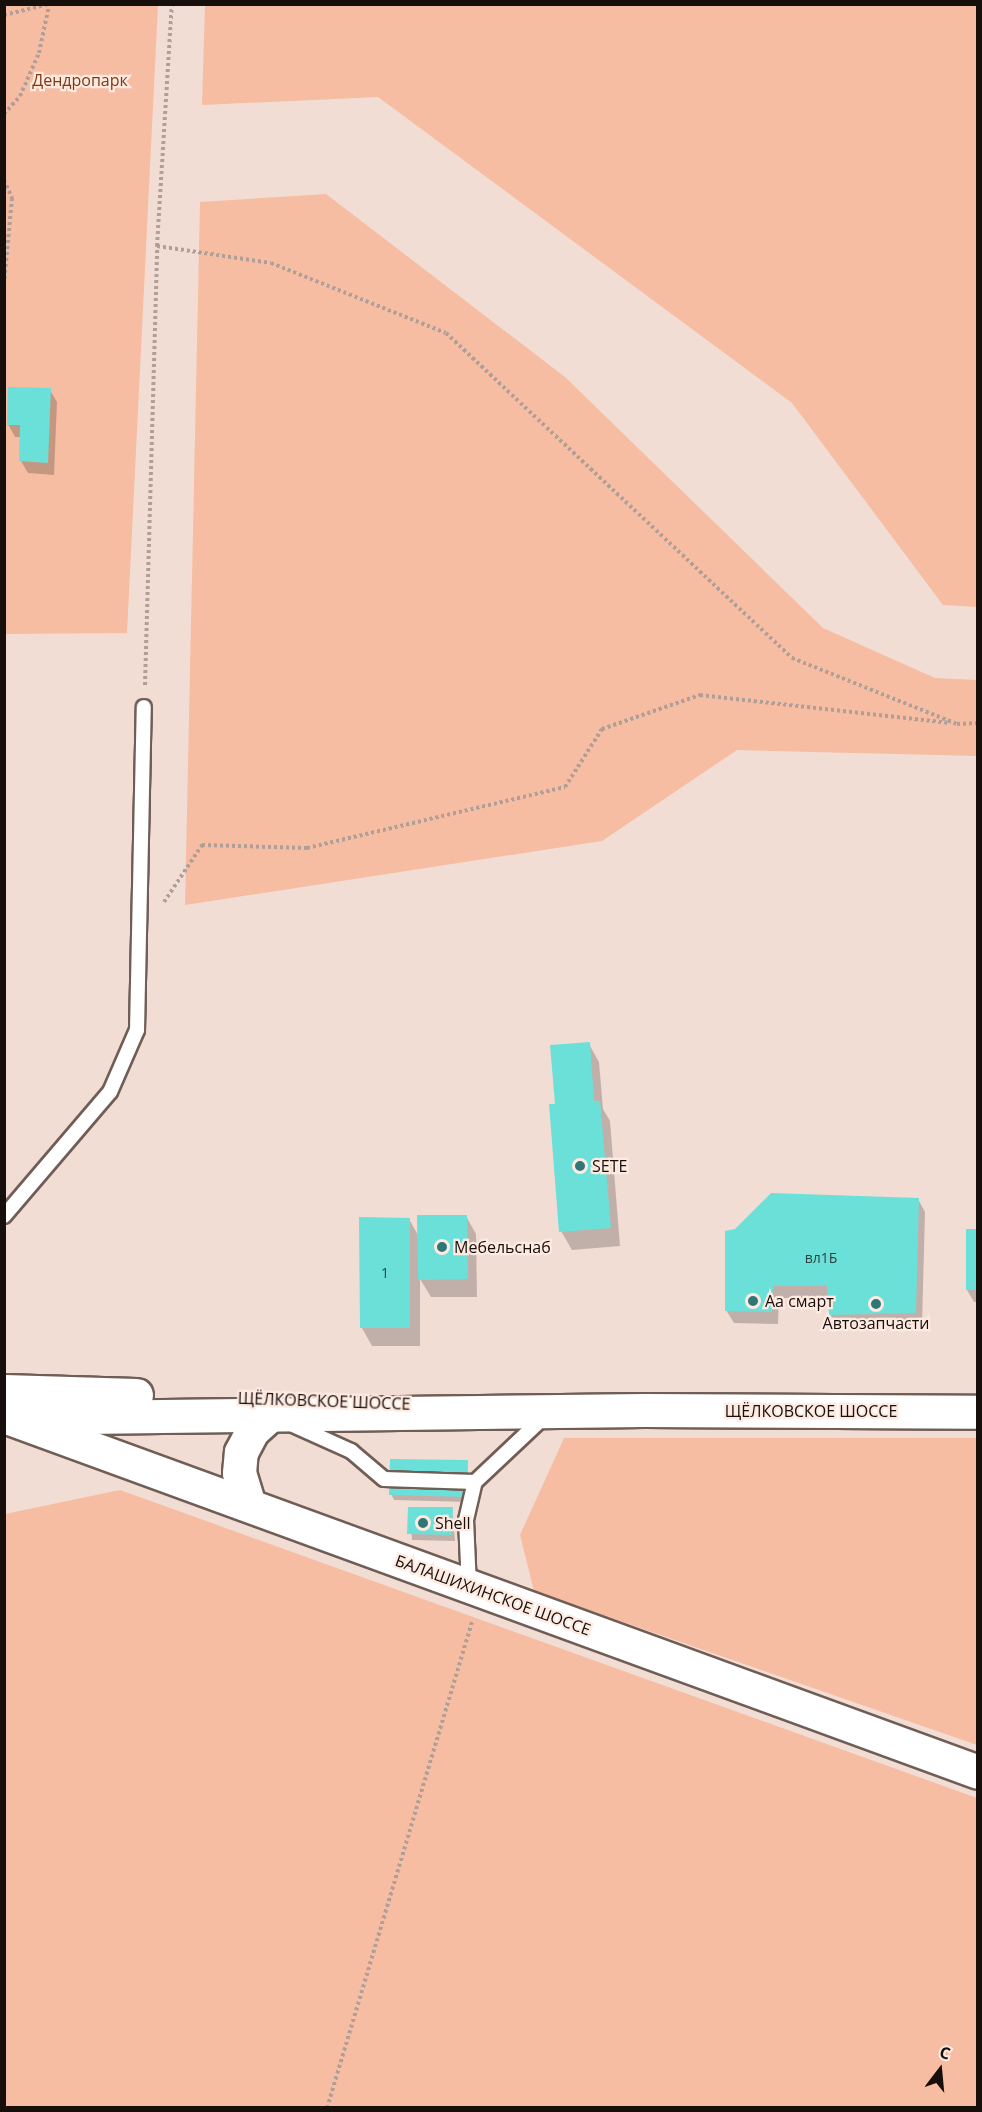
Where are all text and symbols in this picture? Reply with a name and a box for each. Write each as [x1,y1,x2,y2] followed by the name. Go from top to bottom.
[32,70,128,90] park label: Дендропарк
[592,1156,627,1176] place label: SETE
[573,1159,587,1173] marker: SETE
[454,1237,551,1257] place label: Мебельснаб
[435,1240,449,1254] marker: Мебельснаб
[805,1250,837,1266] house number: вл1Б
[381,1265,389,1281] house number: 1
[765,1291,834,1311] place label: Аа смарт
[746,1294,760,1308] marker: Аа смарт
[869,1297,883,1311] marker: Автозапчасти
[823,1313,929,1333] place label: Автозапчасти
[237,1388,411,1414] street label: ЩЁЛКОВСКОЕ ШОССЕ
[725,1401,897,1421] street label: ЩЁЛКОВСКОЕ ШОССЕ
[435,1513,471,1533] place label: Shell
[416,1516,430,1530] marker: Shell
[393,1551,593,1639] street label: БАЛАШИХИНСКОЕ ШОССЕ
[910,2040,970,2100] north arrow
[937,2041,953,2065] text: С

